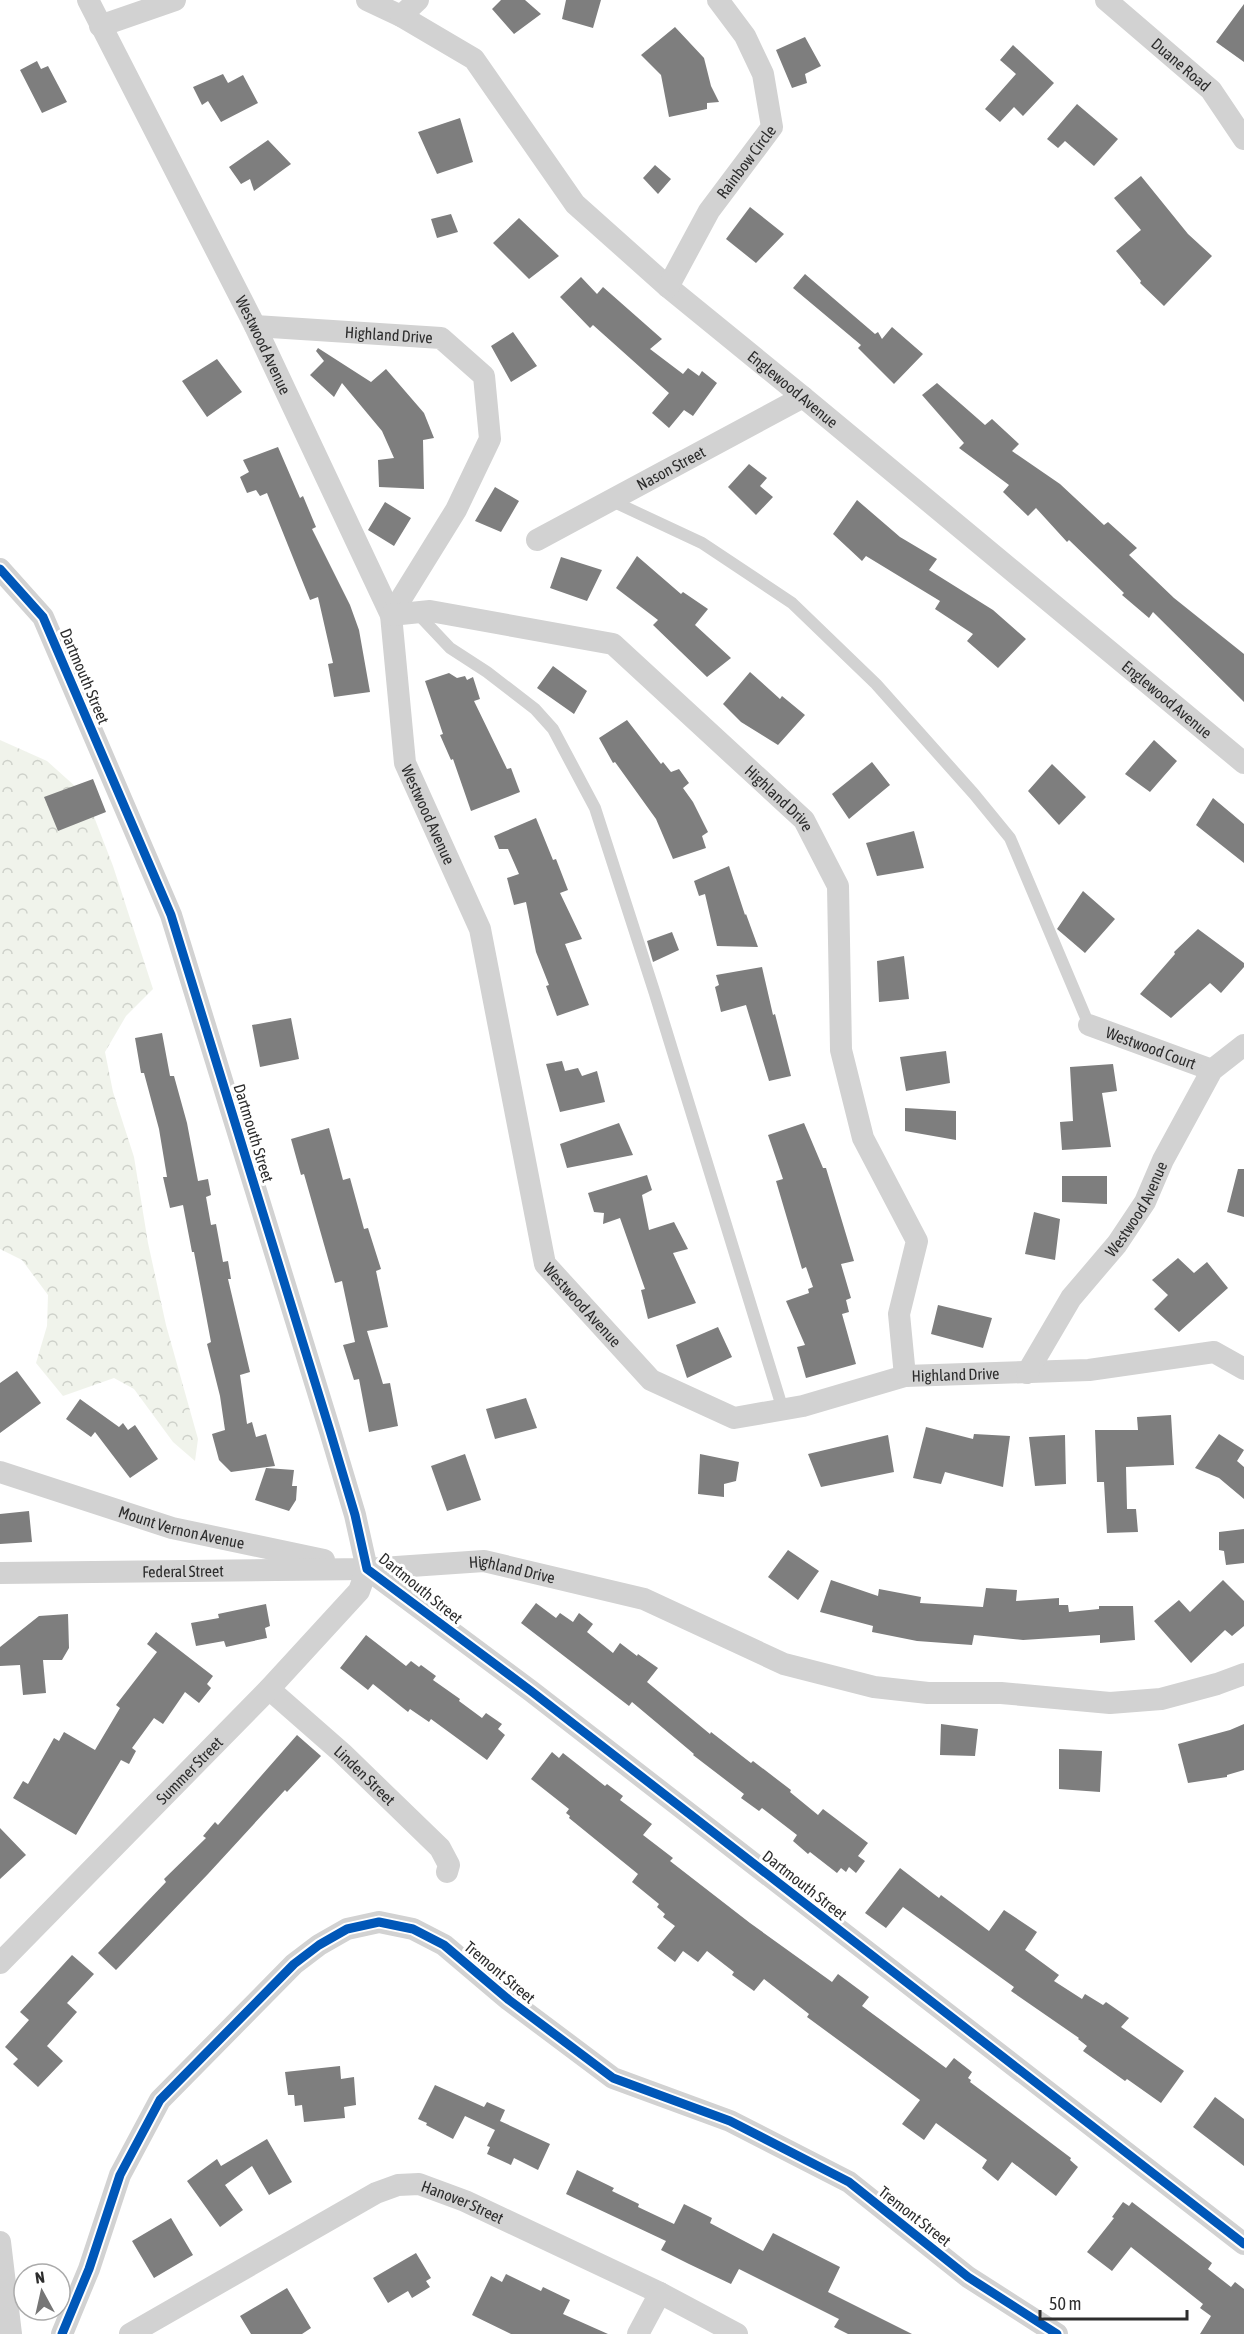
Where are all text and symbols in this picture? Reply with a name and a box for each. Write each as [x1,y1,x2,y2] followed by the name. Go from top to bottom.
[1148,34,1214,95] street label: Duane Road
[713,122,779,202] street label: Rainbow Circle
[232,293,295,397] street label: Westwood Avenue
[344,323,433,346] street label: Highland Drive
[744,347,842,431] street label: Englewood Avenue
[633,442,709,494] street label: Nason Street
[57,626,113,727] street label: Dartmouth Street
[1119,657,1216,742] street label: Englewood Avenue
[741,761,817,834] street label: Highland Drive
[398,762,459,867] street label: Westwood Avenue
[1103,1023,1199,1073] street label: Westwood Court
[230,1082,278,1185] street label: Dartmouth Street
[1101,1159,1170,1260] street label: Westwood Avenue
[539,1259,625,1350] street label: Westwood Avenue
[911,1364,1000,1385] street label: Highland Drive
[116,1502,246,1552] street label: Mount Vernon Avenue
[376,1549,467,1627] street label: Dartmouth Street
[468,1552,557,1587] street label: Highland Drive
[142,1562,224,1580] street label: Federal Street
[152,1733,226,1808] street label: Summer Street
[331,1742,399,1809] street label: Linden Street
[759,1847,851,1924] street label: Dartmouth Street
[461,1937,539,2007] street label: Tremont Street
[419,2177,507,2227] street label: Hanover Street
[875,2182,955,2250] street label: Tremont Street
[12,2262,72,2322] north arrow
[34,2268,46,2287] text: N
[1040,2283,1187,2321] scale bar
[1049,2293,1081,2314] text: 50 m

